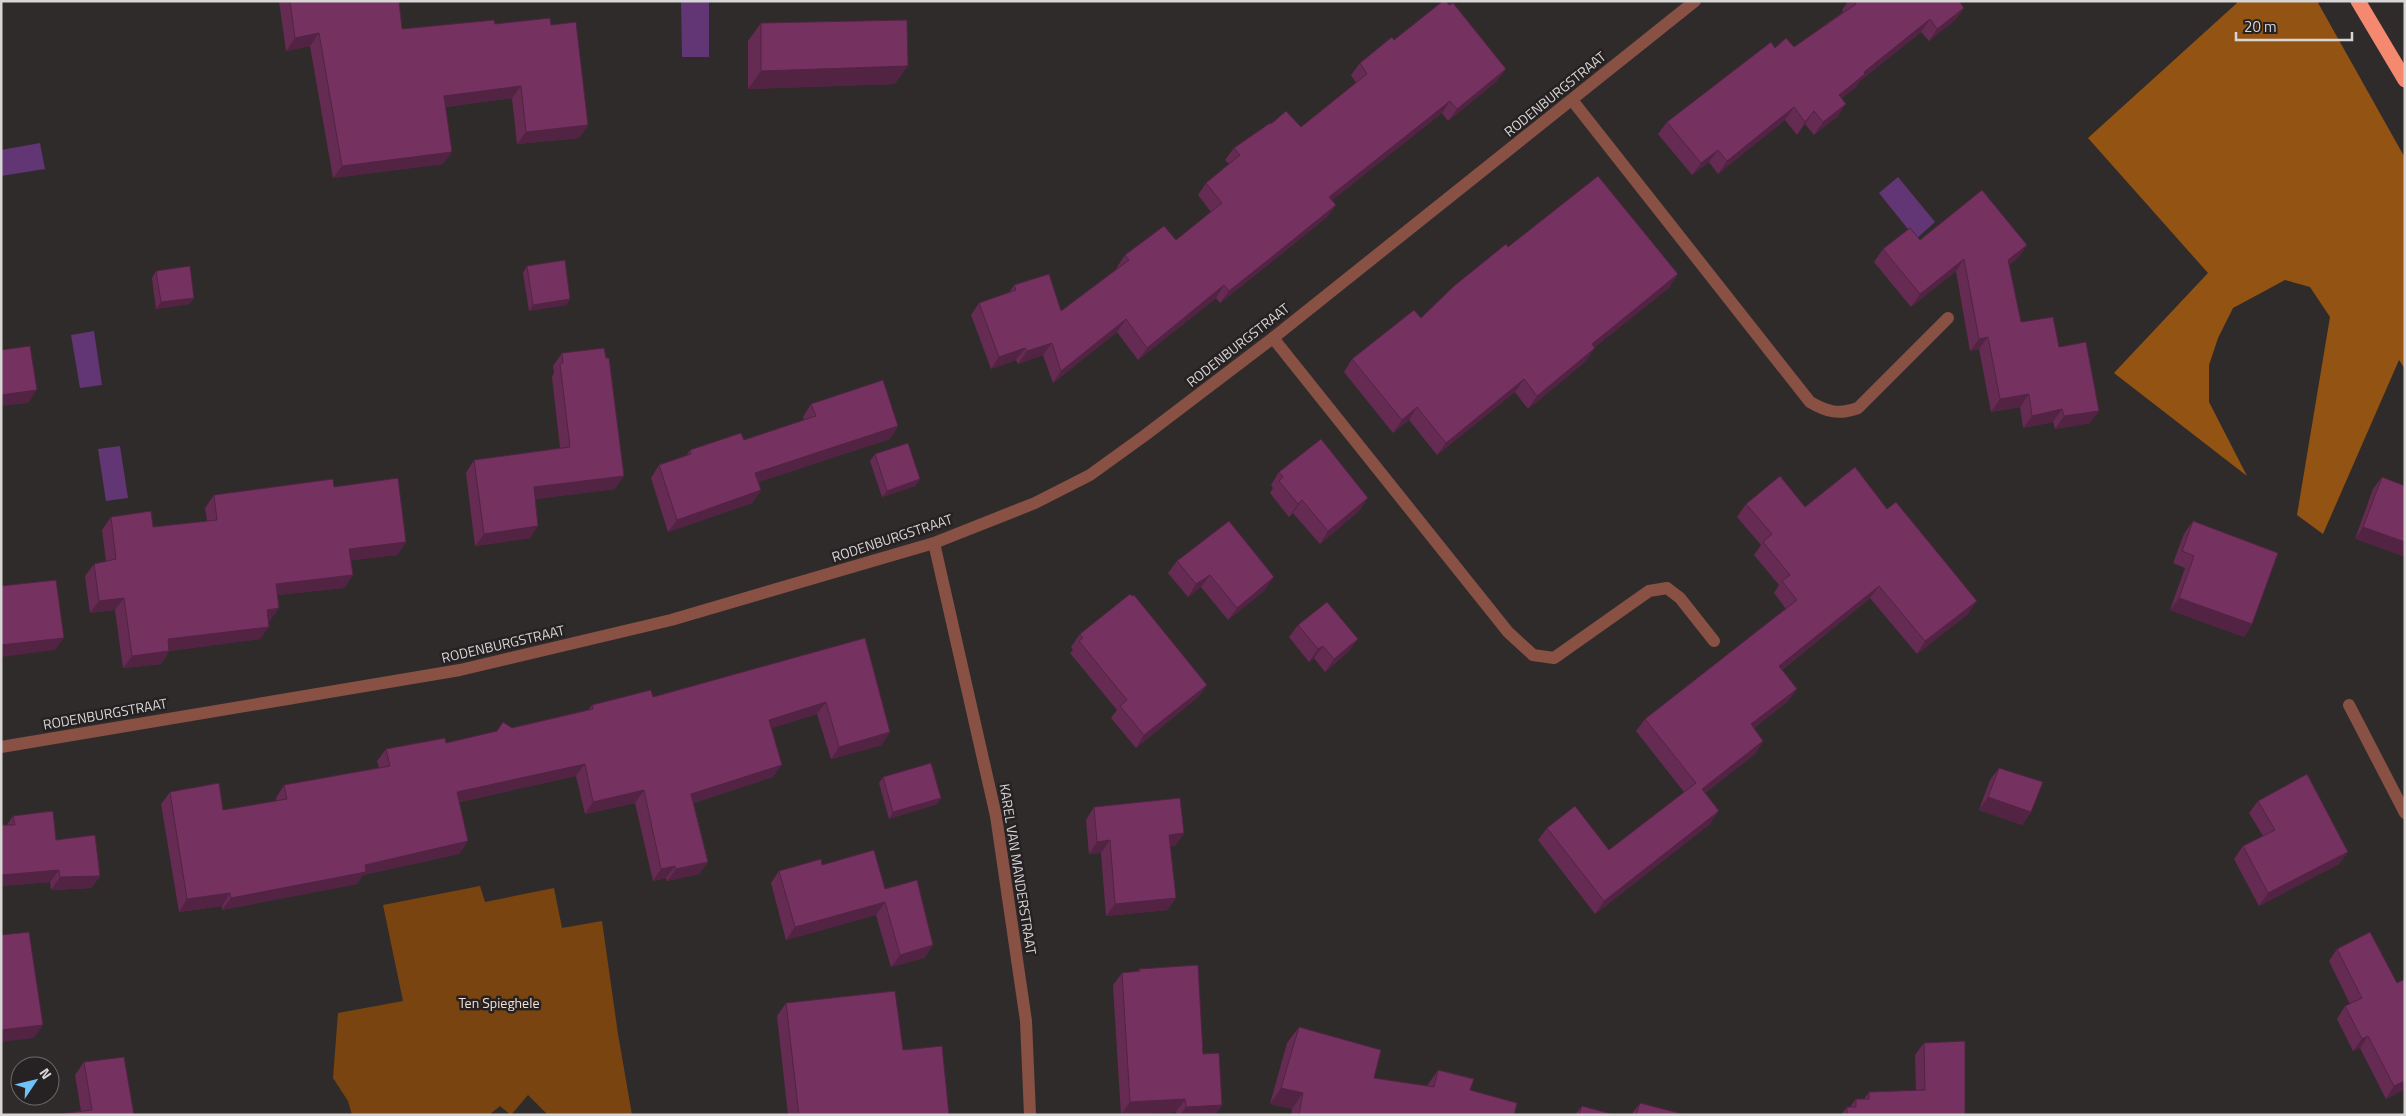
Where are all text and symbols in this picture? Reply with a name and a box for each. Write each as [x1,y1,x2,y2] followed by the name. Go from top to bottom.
[2236,10,2352,42] scale bar
[2244,15,2277,38] text: 20 m
[1499,45,1611,141] street label: RODENBURGSTRAAT
[1182,297,1294,392] street label: RODENBURGSTRAAT
[829,508,956,567] street label: RODENBURGSTRAAT
[439,619,567,668] street label: RODENBURGSTRAAT
[41,692,169,735] street label: RODENBURGSTRAAT
[995,782,1042,957] street label: KAREL VAN MANDERSTRAAT
[459,992,539,1013] park label: Ten Spieghele
[10,1056,60,1106] north arrow
[35,1063,57,1083] text: N

